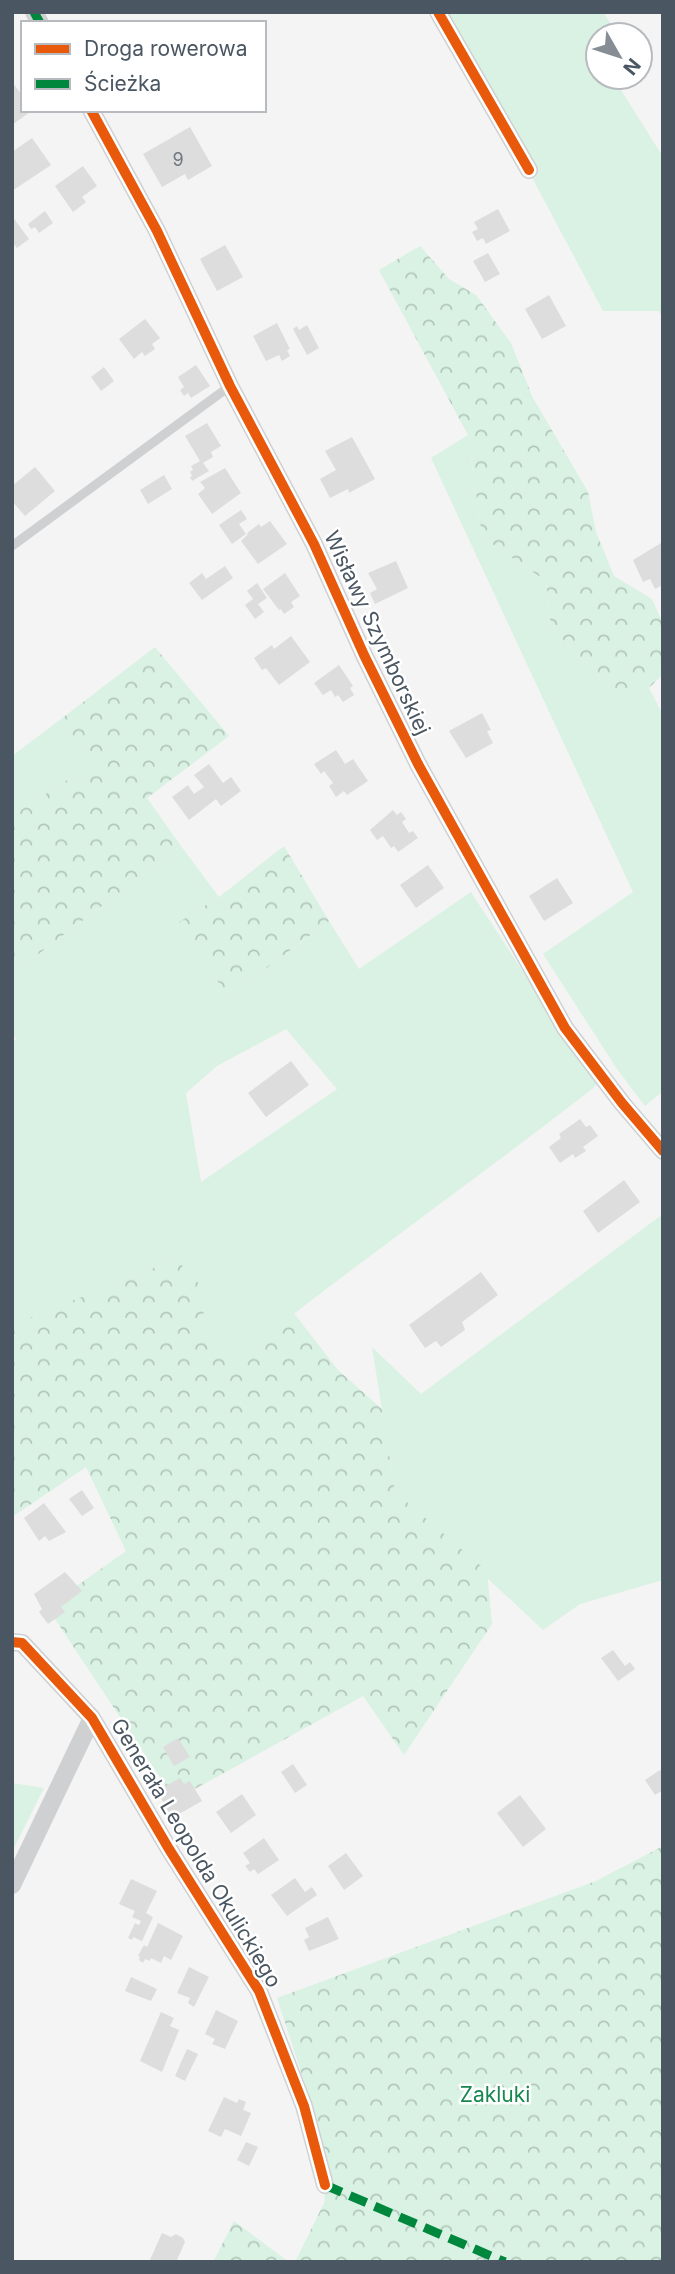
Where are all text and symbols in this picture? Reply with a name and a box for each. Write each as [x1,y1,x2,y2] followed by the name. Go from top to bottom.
[21,21,266,112] legend
[584,21,654,91] north arrow
[84,36,247,61] text: Droga rowerowa
[618,54,645,79] text: N
[84,70,161,96] text: Ścieżka
[172,149,184,170] house number: 9
[319,527,436,739] street label: Wisławy Szymborskiej
[106,1714,287,1992] street label: Generała Leopolda Okulickiego
[460,2082,530,2107] park label: Zakluki

